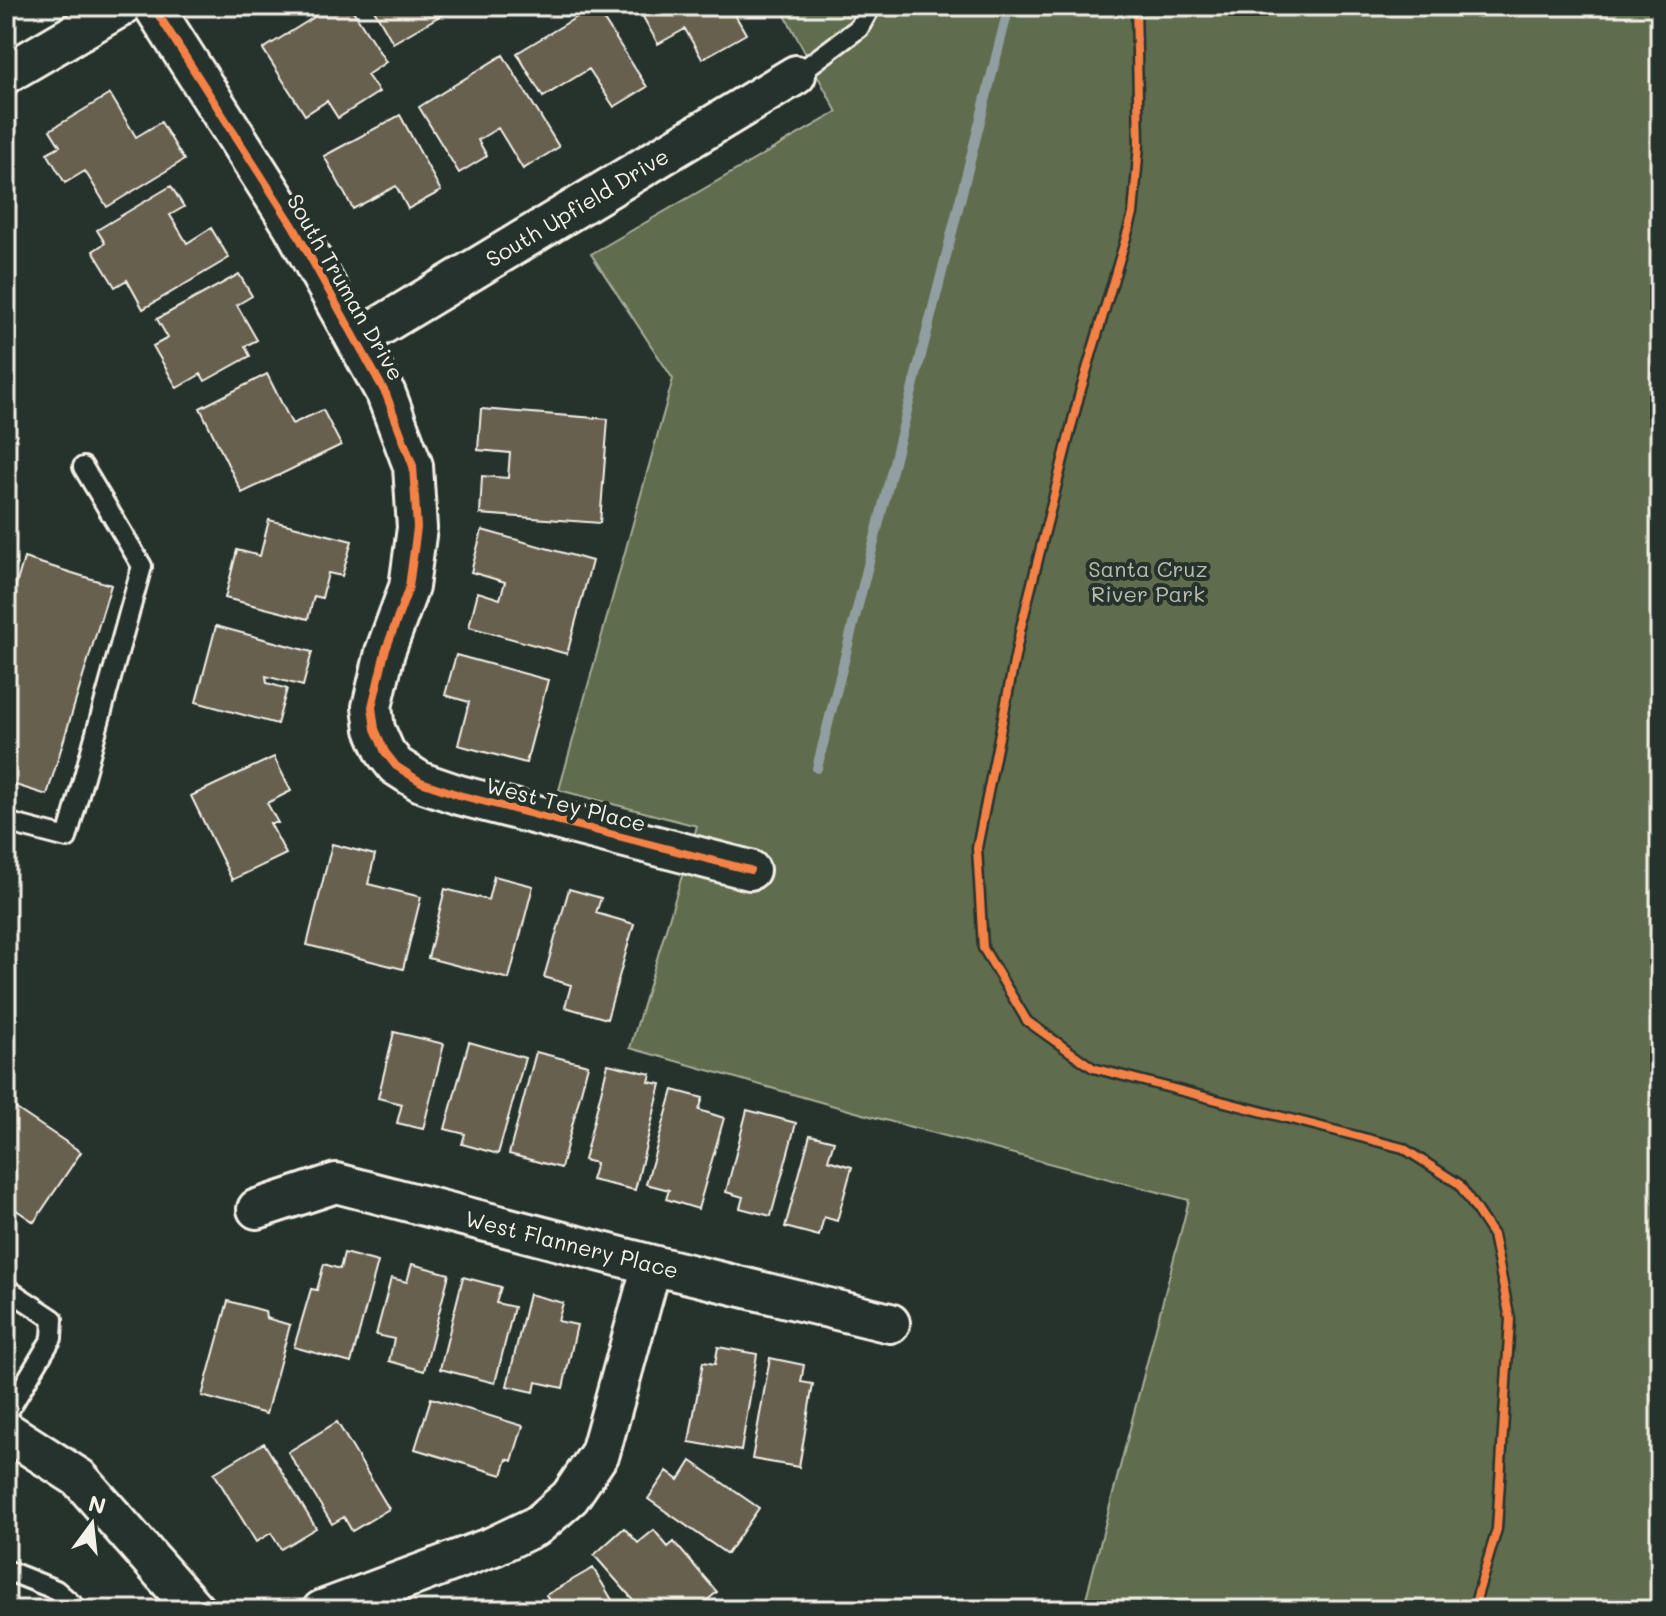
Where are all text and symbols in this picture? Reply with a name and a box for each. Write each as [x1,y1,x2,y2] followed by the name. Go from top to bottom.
[480,141,674,273] street label: South Upfield Drive
[281,189,411,385] street label: South Truman Drive
[1088,554,1208,608] park label: Santa Cruz River Park
[483,770,649,838] street label: West Tey Place
[462,1203,682,1285] street label: West Flannery Place
[52,1484,132,1564] north arrow
[85,1488,109,1520] text: N

